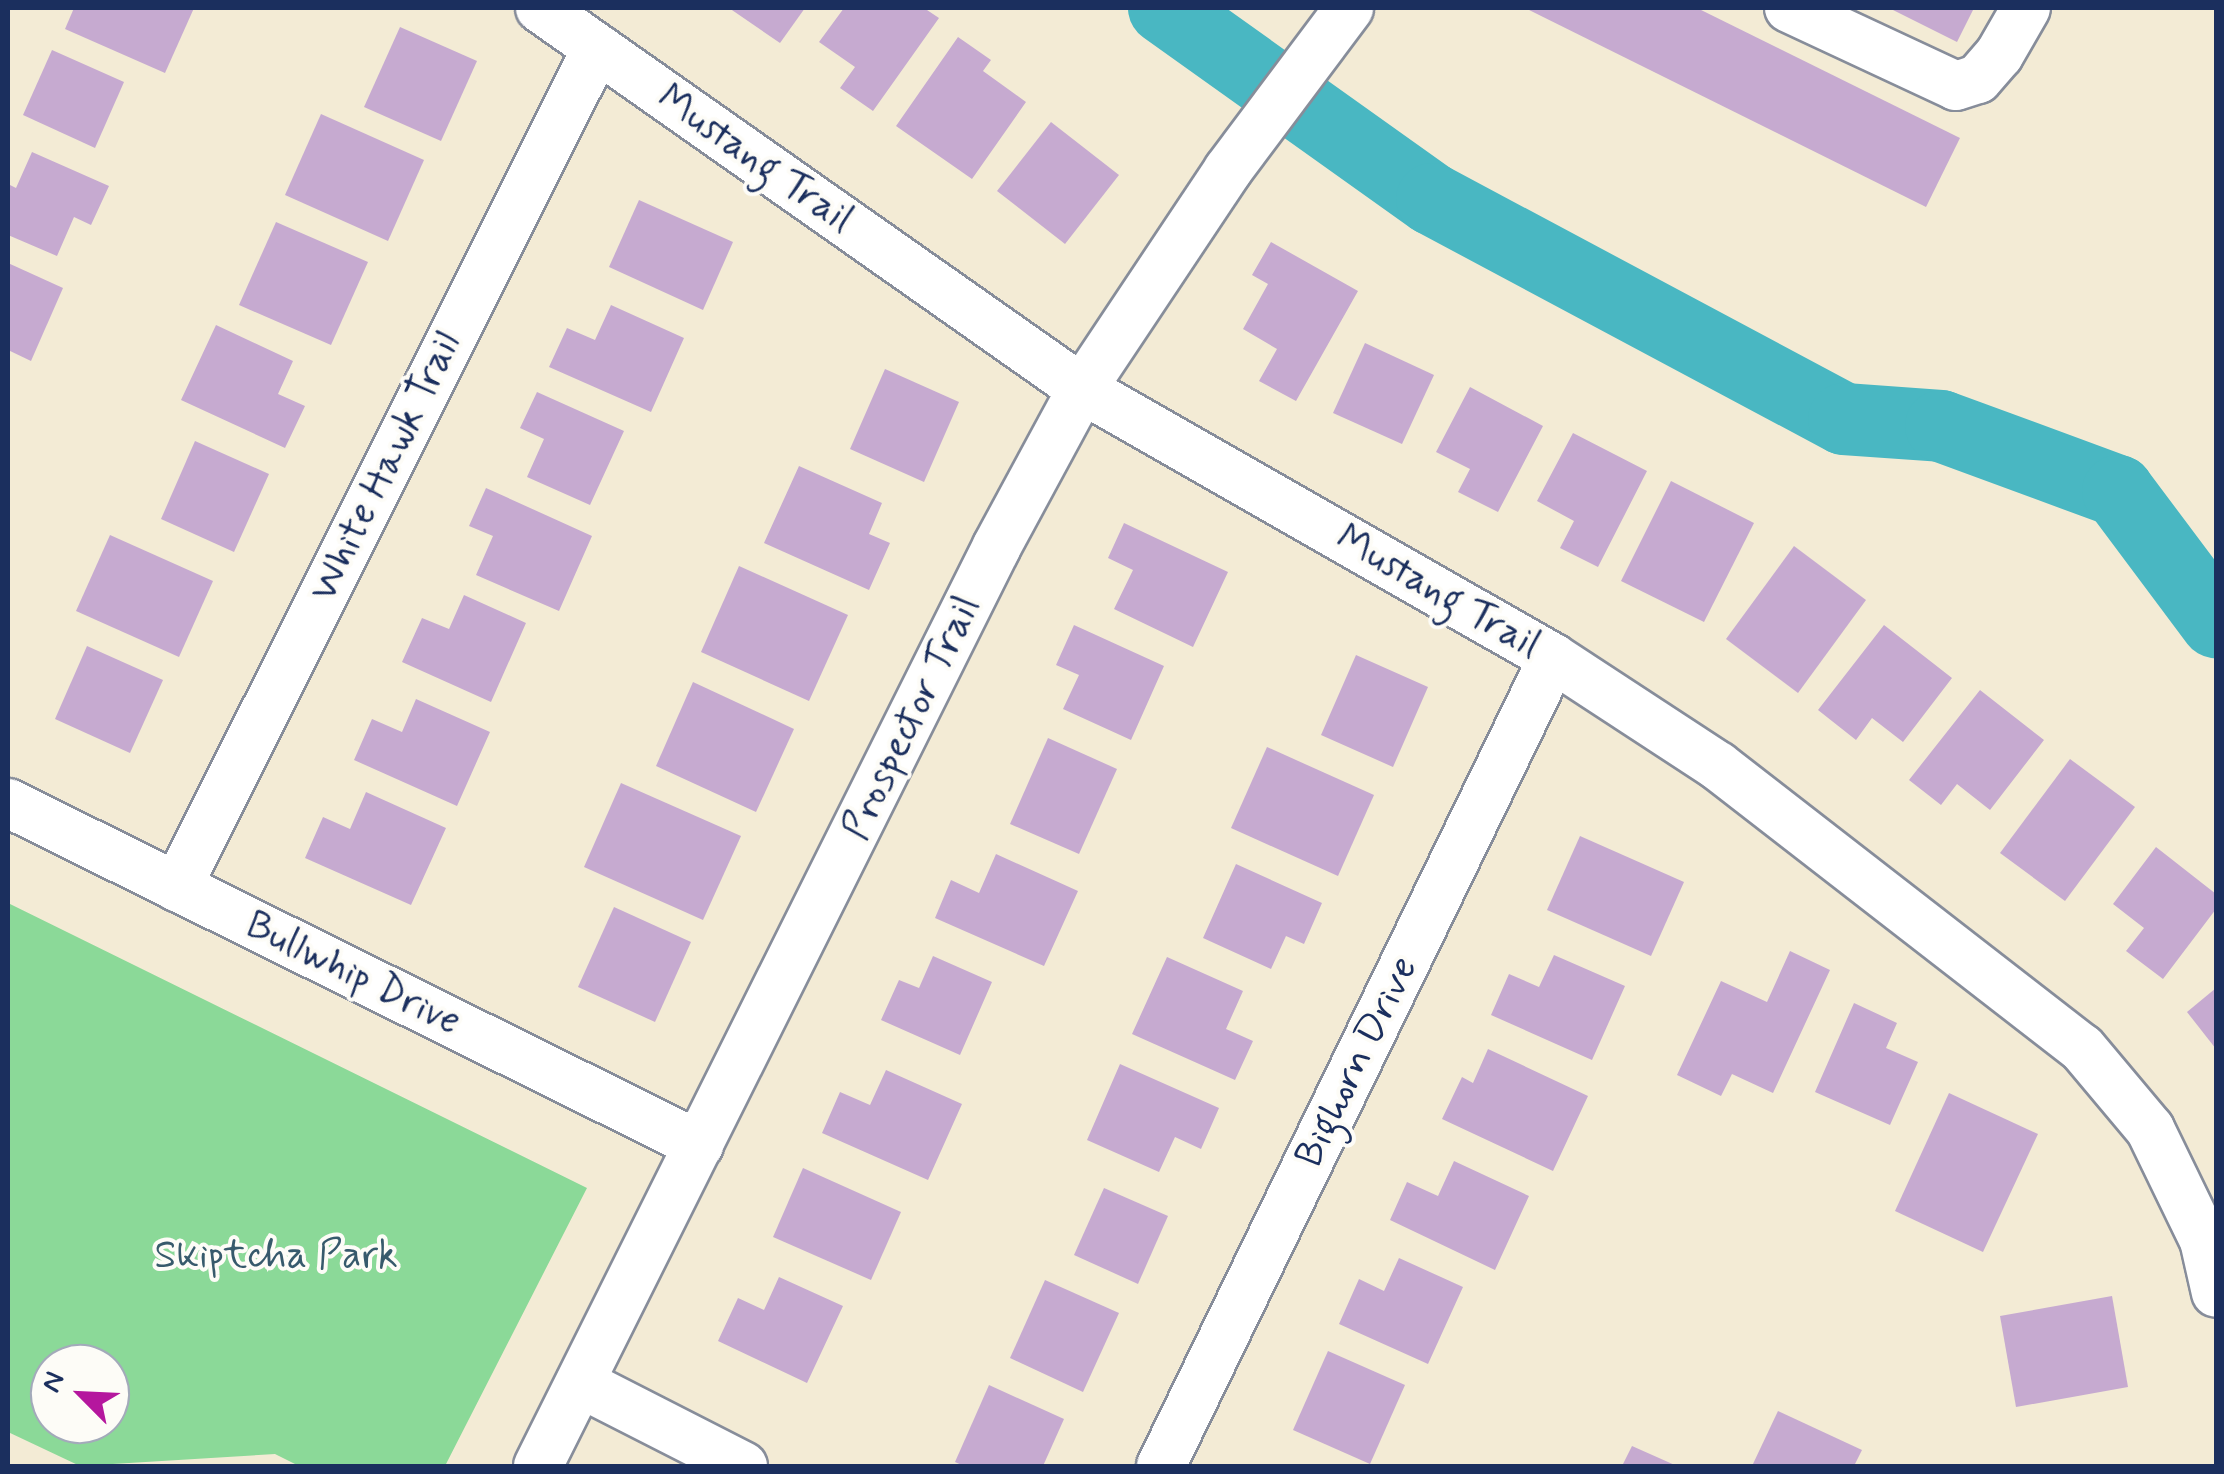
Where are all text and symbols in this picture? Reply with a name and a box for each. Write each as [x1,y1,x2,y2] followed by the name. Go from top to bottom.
[650,76,860,242] street label: Mustang Trail
[301,326,471,608] street label: White Hawk Trail
[1330,516,1546,668] street label: Mustang Trail
[834,592,990,844] street label: Prospector Trail
[238,901,468,1047] street label: Bullwhip Drive
[1286,950,1428,1174] street label: Bighorn Drive
[154,1232,398,1280] park label: Skiptcha Park
[30,1344,130,1444] north arrow
[33,1366,75,1398] text: N

